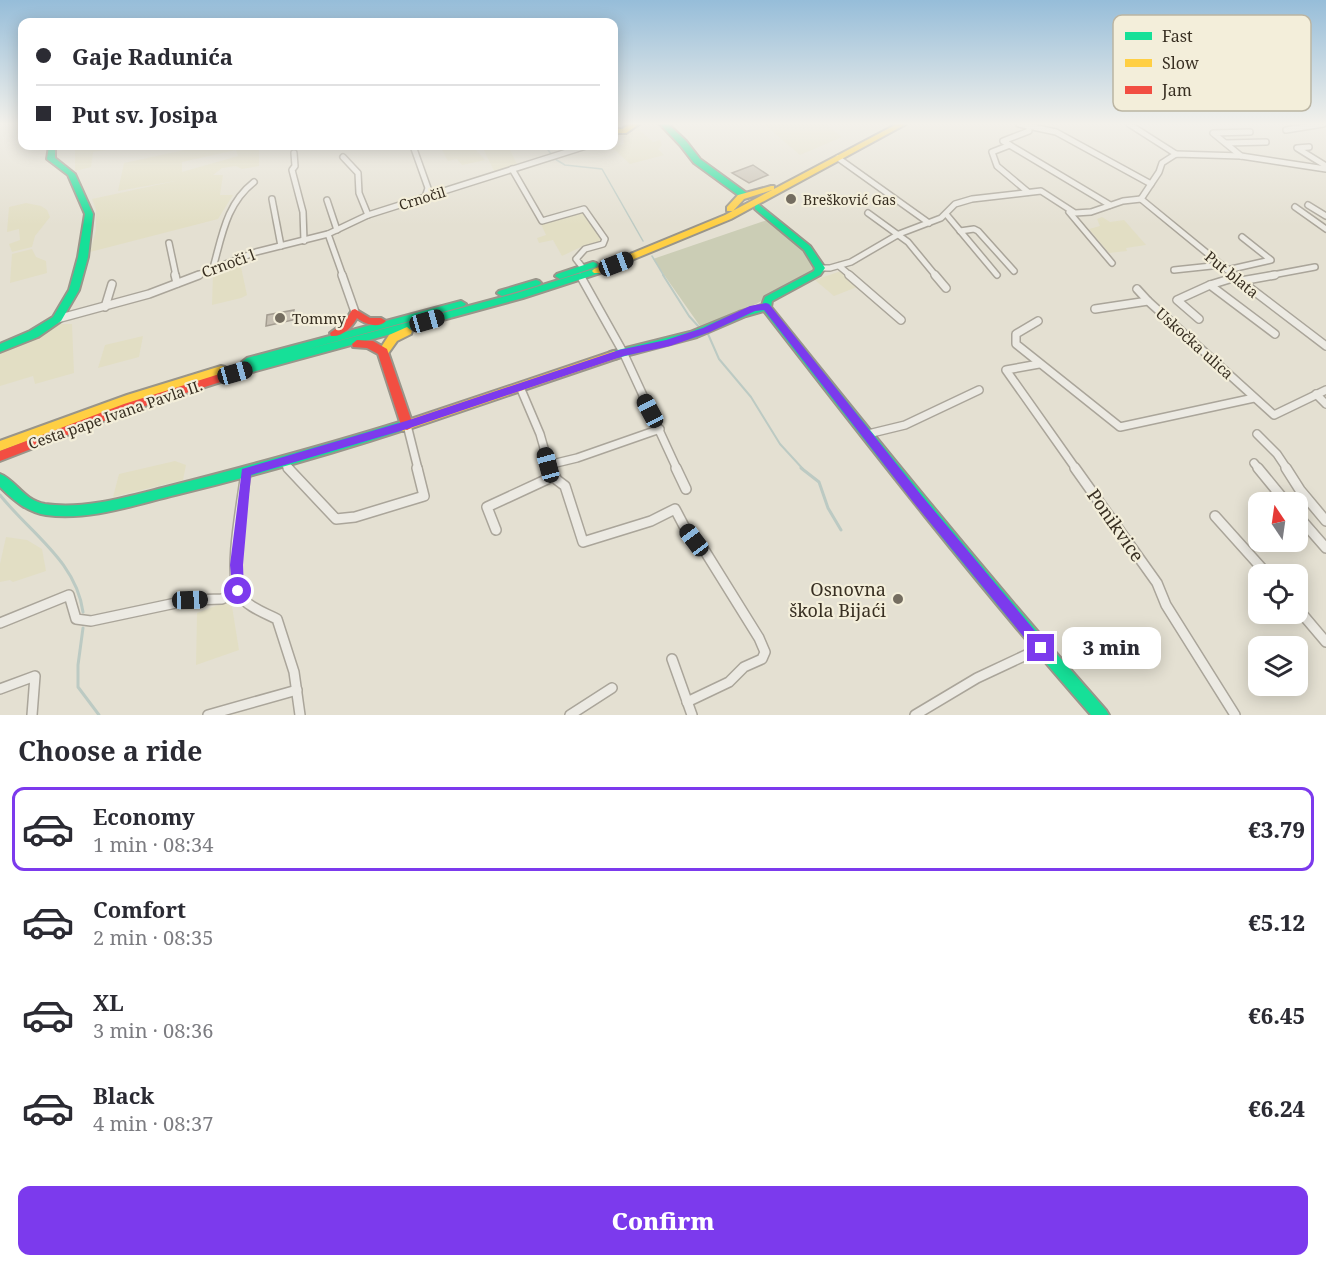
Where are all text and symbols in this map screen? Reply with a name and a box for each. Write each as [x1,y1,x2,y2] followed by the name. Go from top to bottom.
[1113,15,1311,111] legend
[1162,25,1193,47] text: Fast
[72,41,233,71] text: Gaje Radunića
[1162,52,1199,74] text: Slow
[1161,79,1192,101] text: Jam
[72,99,218,129] text: Put sv. Josipa
[396,182,448,214] street label: Crnočil
[803,190,896,209] place label: Brešković Gas
[784,192,798,206] marker: Brešković Gas
[199,244,258,282] street label: Crnoči l
[1201,246,1263,302] street label: Put blata
[596,249,636,279] car
[1152,303,1238,383] street label: Uskočka ulica
[407,307,447,335] car
[292,308,346,328] place label: Tommy
[273,311,287,325] marker: Tommy
[215,359,255,387] car
[25,375,205,453] street label: Cesta pape Ivana Pavla II.
[634,391,666,431] car
[535,445,561,485] car
[1082,484,1150,566] street label: Ponikvice
[1248,492,1308,552] north arrow
[1248,492,1308,696] map controls
[676,520,712,560] car
[1248,564,1308,624] button: locate
[224,577,251,604] route start
[789,577,886,622] place label: Osnovna škola Bijaći
[172,590,208,610] car
[891,592,905,606] marker: Osnovna škola Bijaći
[1062,627,1161,669] callout: 3 min
[1027,634,1054,661] route end
[1083,634,1140,661] text: 3 min
[1248,636,1308,696] button: layers
[18,732,203,769] text: Choose a ride
[93,801,195,831] text: Economy
[21,802,75,856] icon: car
[1248,814,1305,844] text: €3.79
[93,831,213,858] text: 1 min · 08:34
[93,894,186,924] text: Comfort
[21,895,75,949] icon: car
[1248,907,1305,937] text: €5.12
[93,924,213,951] text: 2 min · 08:35
[93,987,124,1017] text: XL
[21,988,75,1042] icon: car
[1248,1000,1305,1030] text: €6.45
[93,1017,213,1044] text: 3 min · 08:36
[93,1080,154,1110] text: Black
[21,1081,75,1135] icon: car
[1248,1093,1305,1123] text: €6.24
[93,1110,213,1137] text: 4 min · 08:37
[18,1186,1308,1255] button: Confirm

